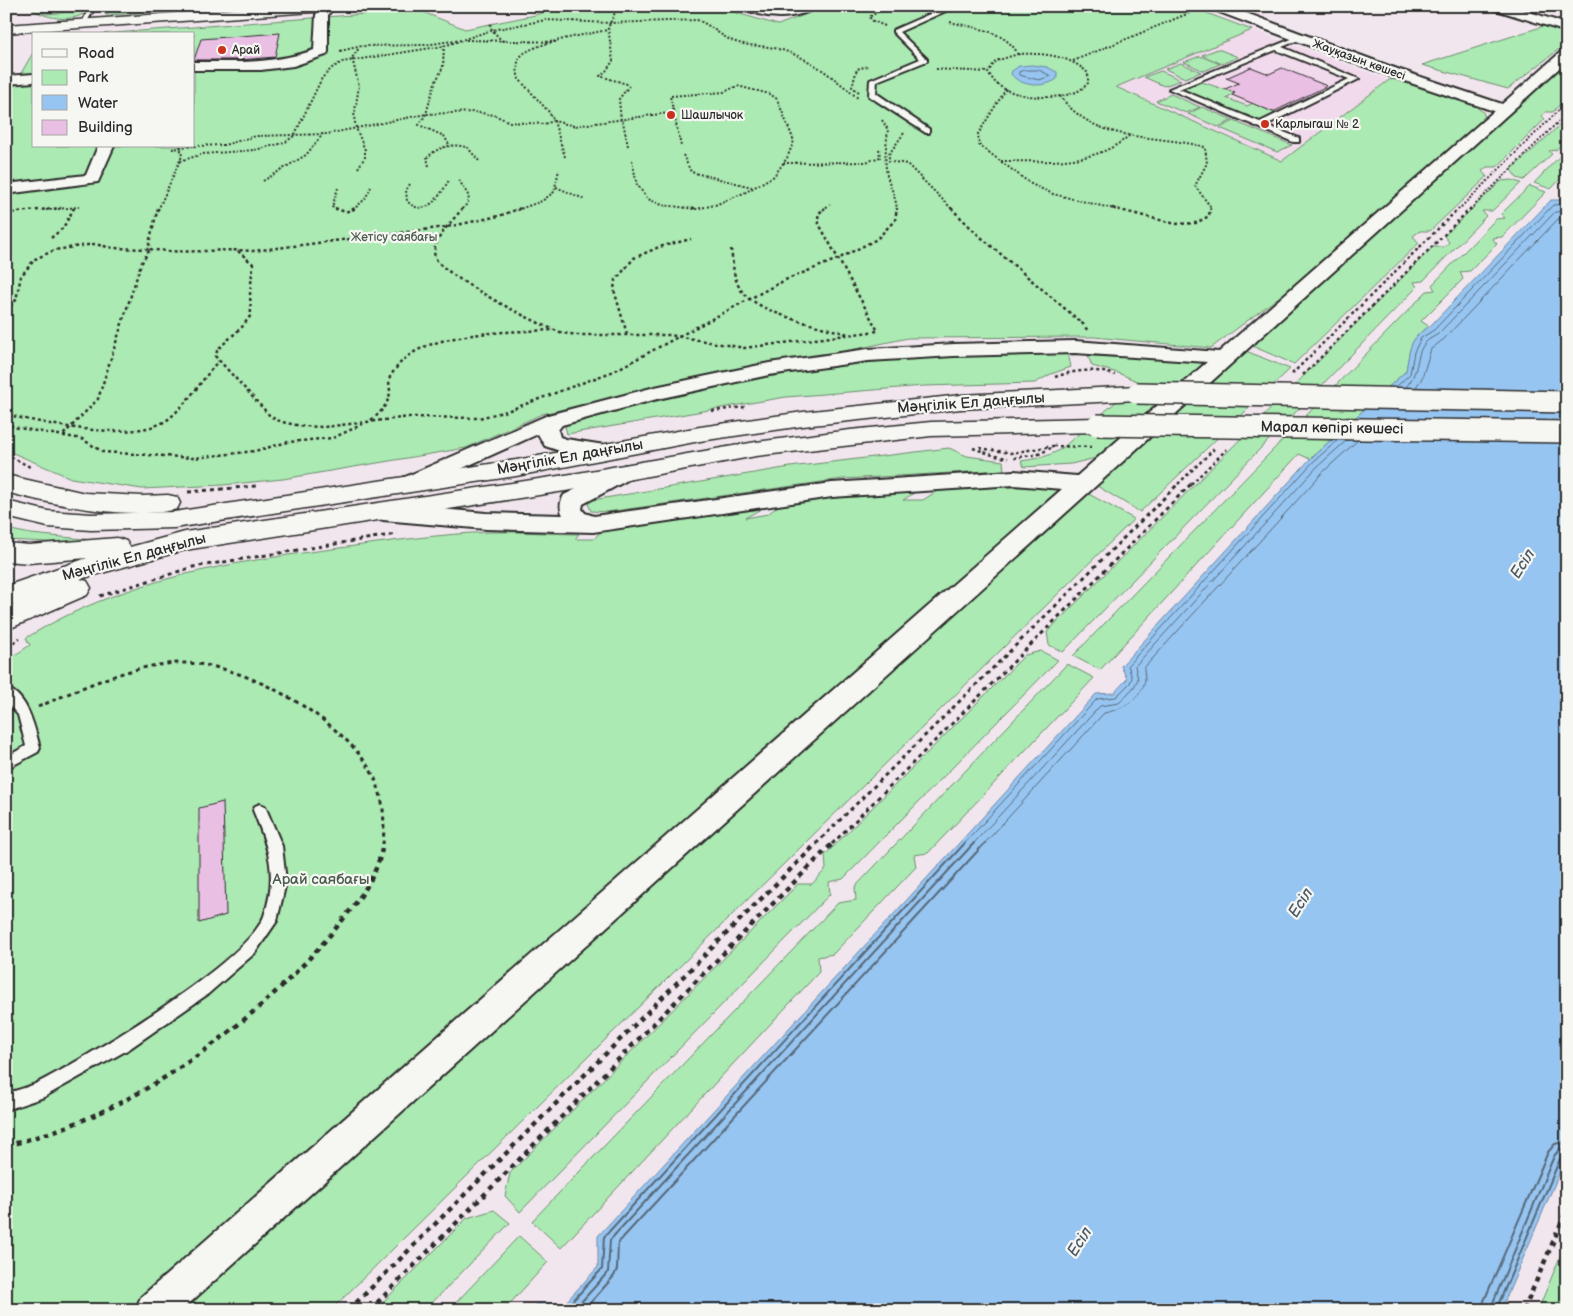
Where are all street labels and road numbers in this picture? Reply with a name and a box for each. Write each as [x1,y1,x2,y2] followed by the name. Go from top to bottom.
[1310,36,1408,84] street label: Жауқазын көшесі
[897,388,1045,418] street label: Мәңгілік Ел даңғылы
[1260,417,1404,439] street label: Марал көпірі көшесі
[496,435,644,479] street label: Мәңгілік Ел даңғылы
[60,529,208,585] street label: Мәңгілік Ел даңғылы

